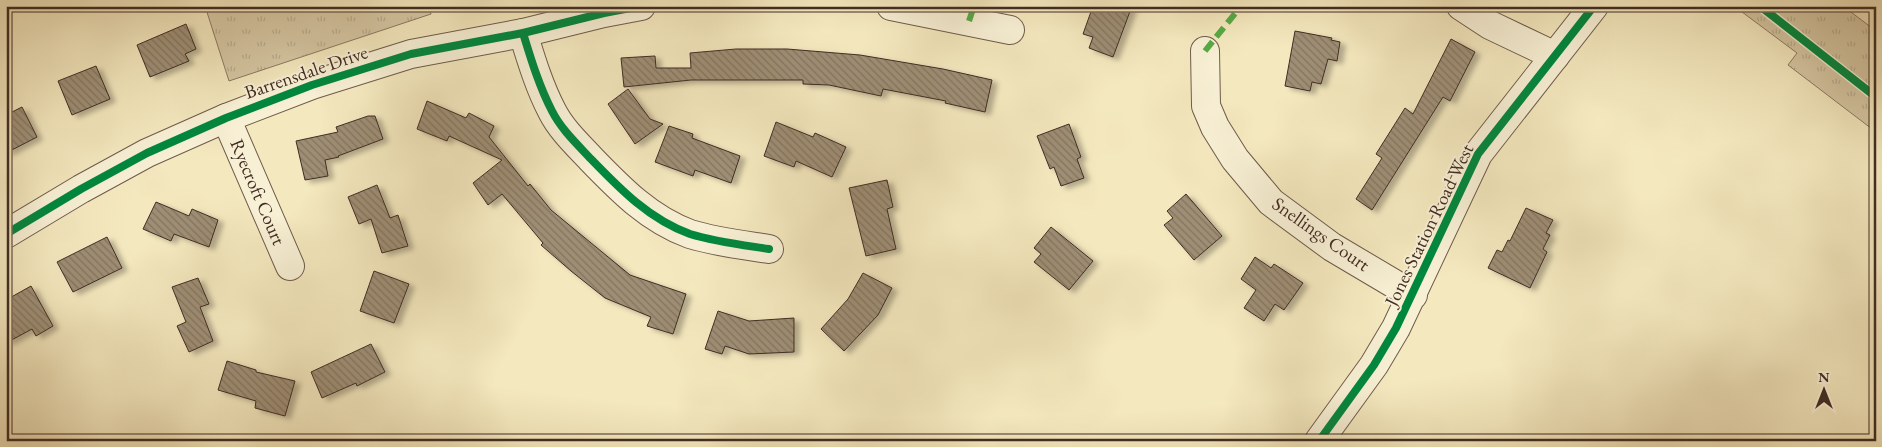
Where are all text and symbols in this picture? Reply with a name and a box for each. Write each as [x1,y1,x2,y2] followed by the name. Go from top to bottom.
[241,39,371,105] street label: Barrensdale Drive
[224,135,292,249] street label: Ryecroft Court
[1378,139,1479,312] street label: Jones Station Road West
[1267,191,1375,277] street label: Snellings Court
[1800,364,1850,414] north arrow
[1818,368,1830,386] text: N

